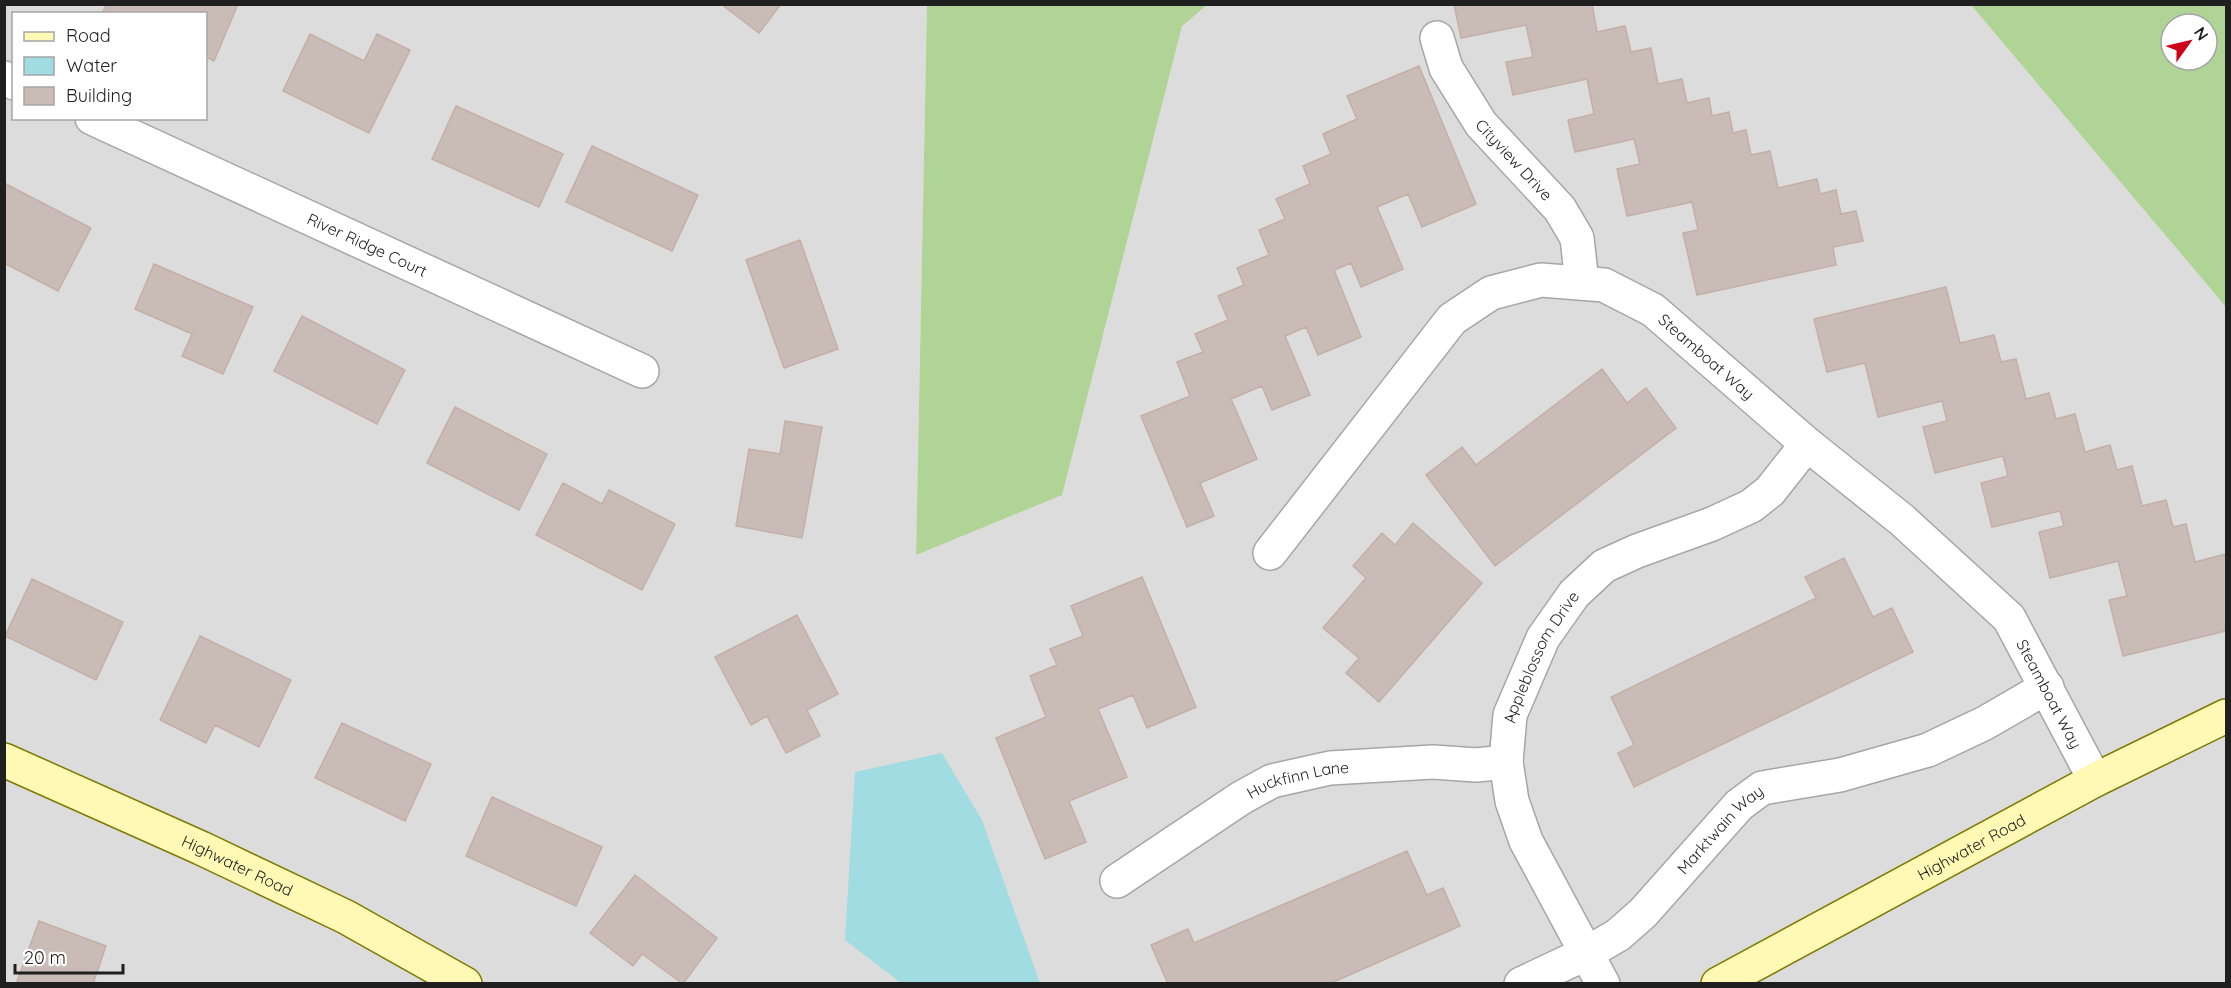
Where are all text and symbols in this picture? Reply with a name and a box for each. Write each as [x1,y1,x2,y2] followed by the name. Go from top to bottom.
[12,12,207,120] legend
[2159,12,2219,72] north arrow
[2190,23,2213,44] text: N
[66,24,111,47] text: Road
[66,54,117,77] text: Water
[66,84,132,107] text: Building
[1471,115,1557,205] street label: Cityview Drive
[304,208,430,281] street label: River Ridge Court
[1654,309,1759,404] street label: Steamboat Way
[1499,587,1583,724] street label: Appleblossom Drive
[2012,636,2086,752] street label: Steamboat Way
[1243,757,1350,803] street label: Huckfinn Lane
[1672,780,1767,878] street label: Marktwain Way
[1914,809,2029,884] street label: Highwater Road
[179,831,296,900] street label: Highwater Road
[15,937,123,975] scale bar
[24,946,66,969] text: 20 m

